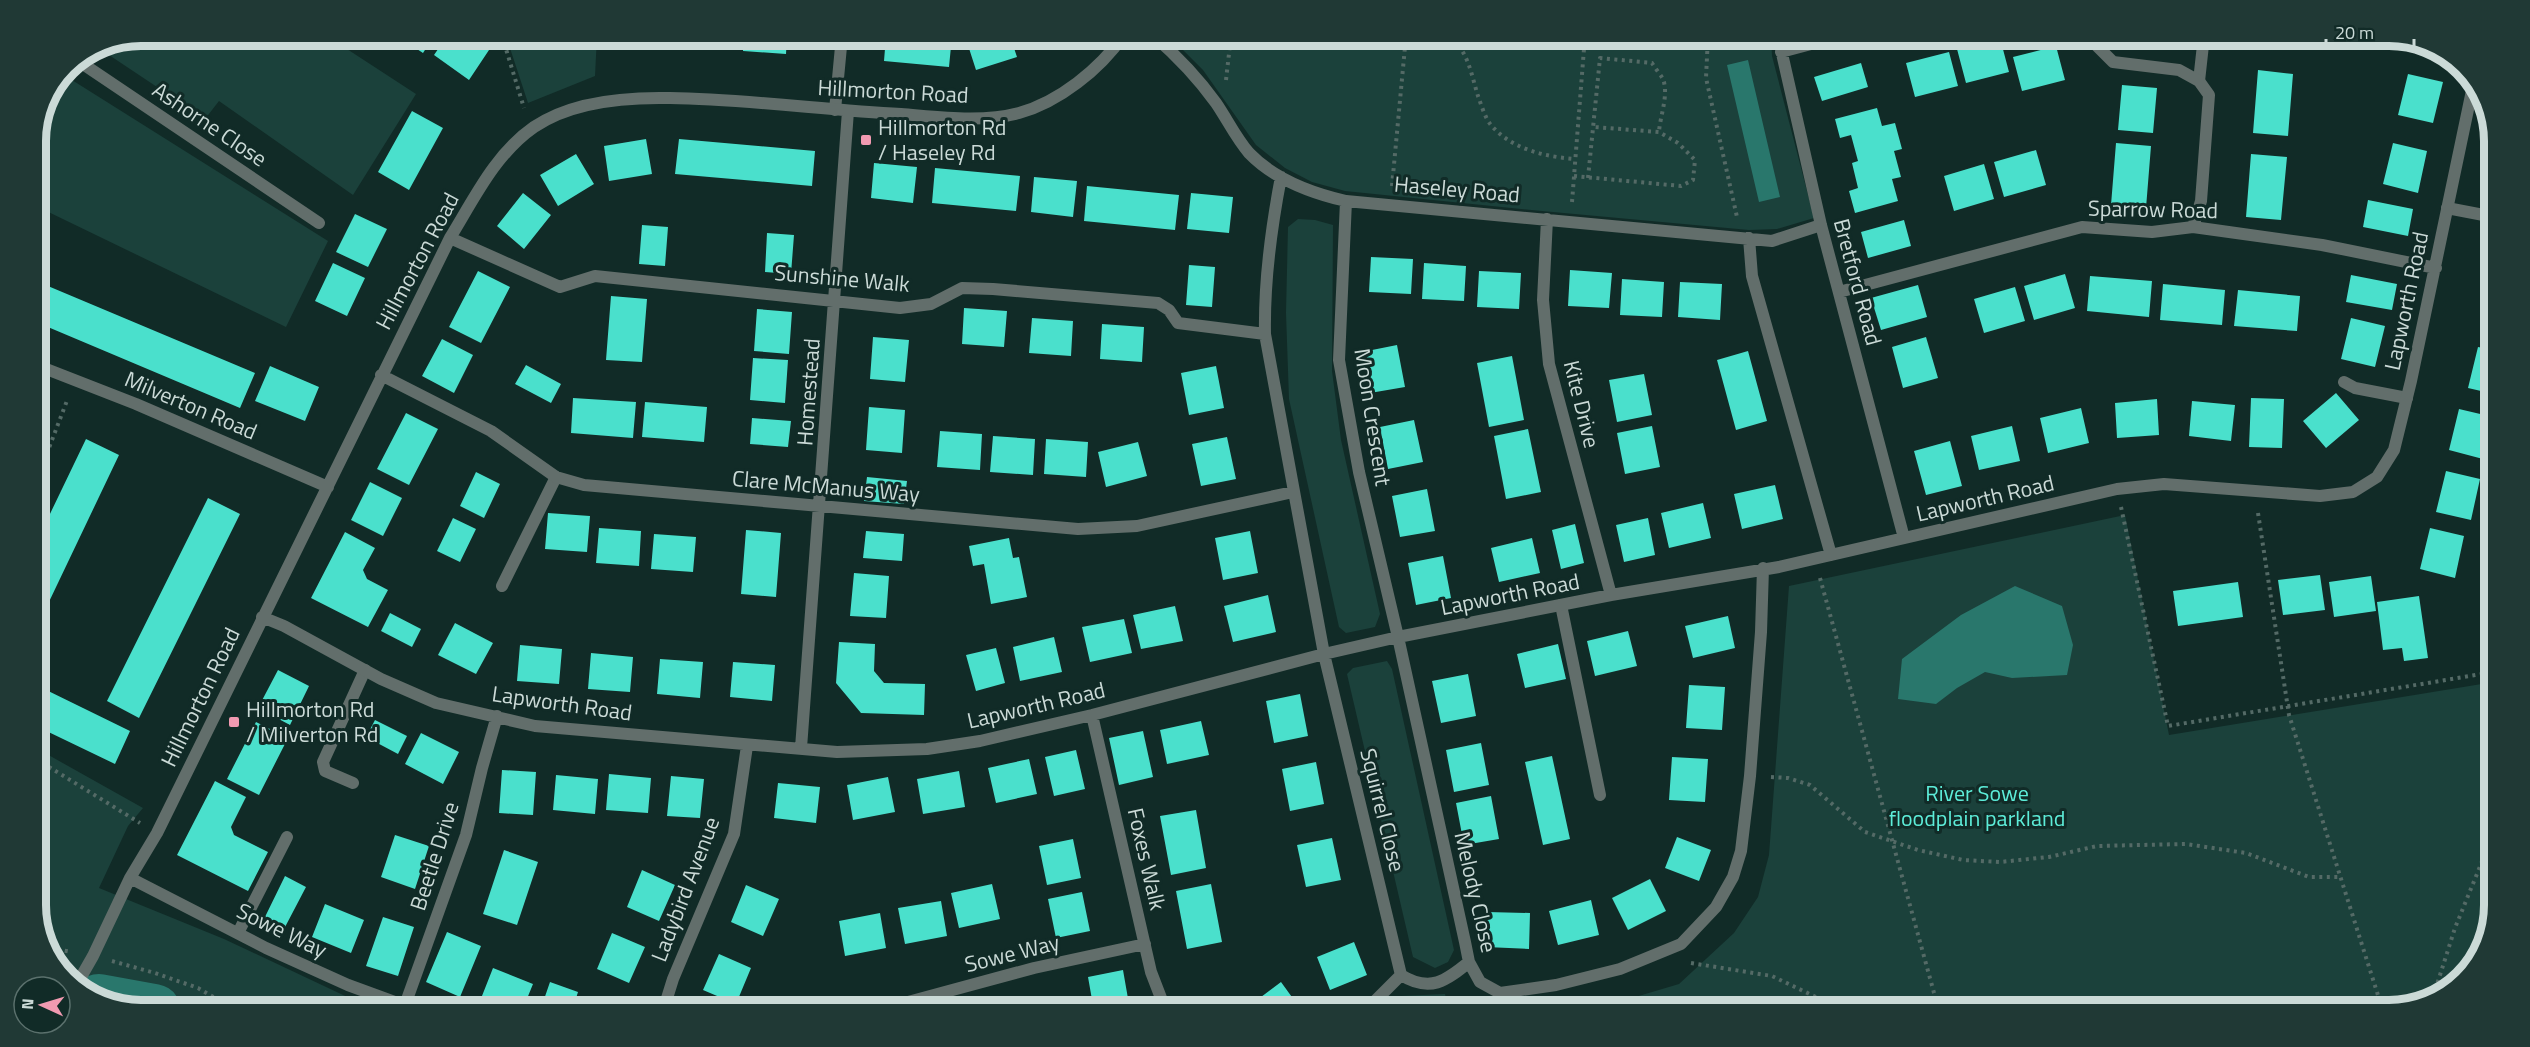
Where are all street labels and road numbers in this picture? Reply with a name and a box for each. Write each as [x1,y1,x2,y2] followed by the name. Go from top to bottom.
[817,70,969,112] street label: Hillmorton Road
[146,73,274,175] street label: Ashorne Close
[1393,167,1521,211] street label: Haseley Road
[367,186,467,336] street label: Hillmorton Road
[2088,191,2218,227] street label: Sparrow Road
[1825,215,1891,349] street label: Bretford Road
[2375,229,2437,373] street label: Lapworth Road
[773,255,912,301] street label: Sunshine Walk
[787,337,829,447] street label: Homestead
[1345,346,1401,489] street label: Moon Crescent
[1555,357,1609,451] street label: Kite Drive
[119,362,263,448] street label: Milverton Road
[731,461,922,511] street label: Clare McManus Way
[1913,466,2057,530] street label: Lapworth Road
[1438,564,1582,624] street label: Lapworth Road
[152,622,248,772] street label: Hillmorton Road
[964,673,1108,737] street label: Lapworth Road
[490,676,634,730] street label: Lapworth Road
[1351,745,1415,875] street label: Squirrel Close
[400,797,468,915] street label: Beetle Drive
[1119,804,1175,914] street label: Foxes Walk
[642,812,728,966] street label: Ladybird Avenue
[1446,828,1506,956] street label: Melody Close
[231,894,333,967] street label: Sowe Way
[961,925,1063,981] street label: Sowe Way

